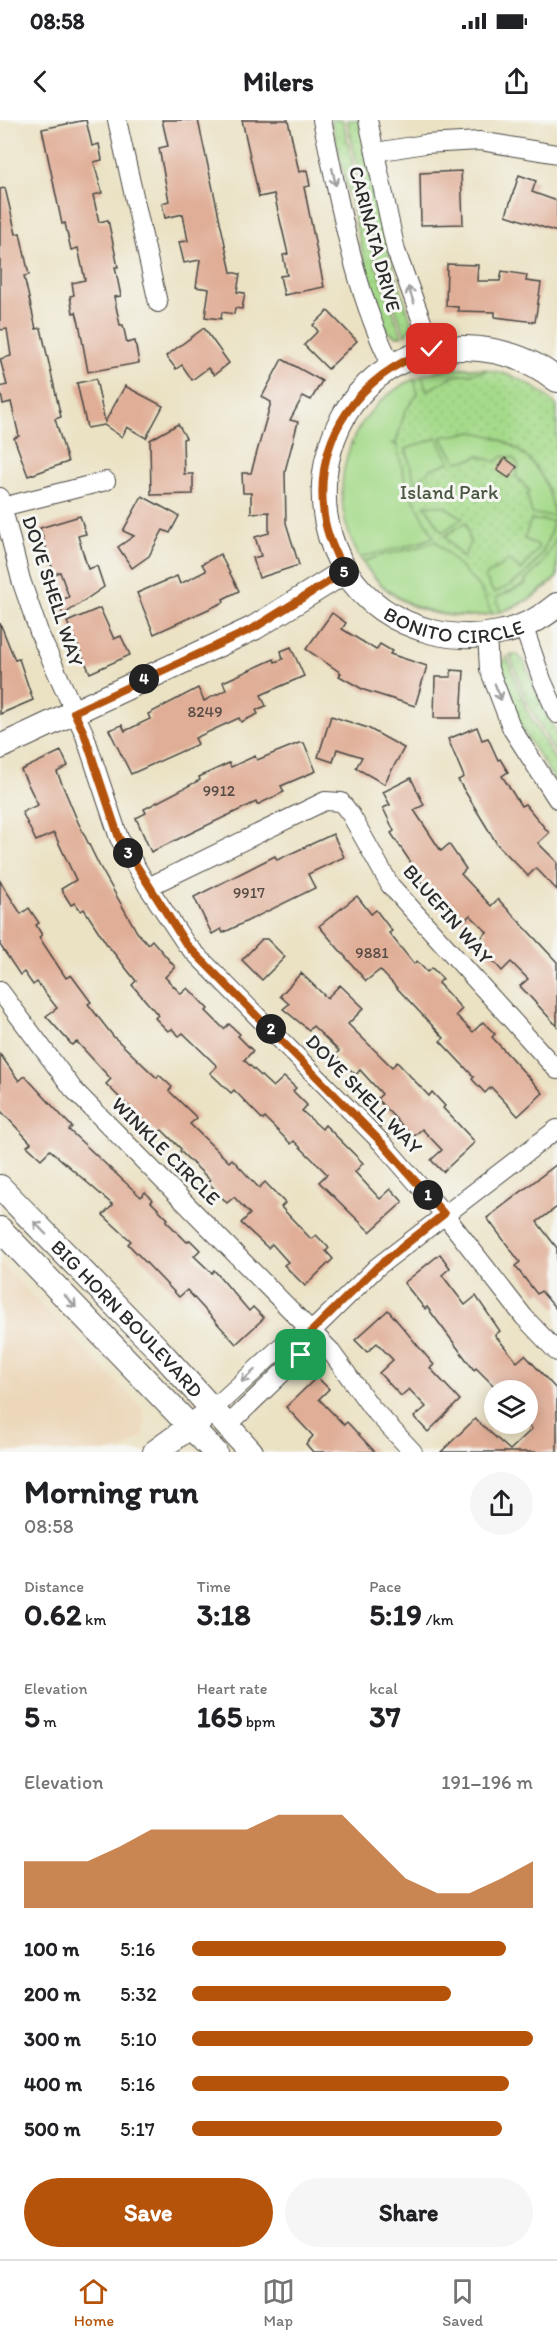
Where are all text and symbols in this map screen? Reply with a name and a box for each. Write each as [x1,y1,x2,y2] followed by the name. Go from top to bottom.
[30,8,85,35] text: 08:58
[24,65,57,98] icon: back
[243,65,314,98] text: Milers
[500,65,533,98] icon: share
[344,163,406,315] street label: CARINATA DRIVE
[329,167,341,186] one-way arrow
[404,286,415,305] one-way arrow
[406,323,457,374] pin
[415,332,448,365] icon: check
[400,480,499,504] park label: Island Park
[17,513,89,670] street label: DOVE SHELL WAY
[329,557,359,587] pin: 5
[340,562,348,581] text: 5
[379,601,527,648] street label: BONITO CIRCLE
[129,664,159,694] pin: 4
[139,669,149,688] text: 4
[493,682,504,701] one-way arrow
[187,702,223,721] house number: 8249
[203,781,236,800] house number: 9912
[113,838,143,868] pin: 3
[124,843,132,862] text: 3
[398,859,498,969] street label: BLUEFIN WAY
[233,883,265,902] house number: 9917
[355,943,389,962] house number: 9881
[256,1014,286,1044] pin: 2
[267,1019,275,1038] text: 2
[301,1029,428,1159] street label: DOVE SHELL WAY
[107,1092,225,1210] street label: WINKLE CIRCLE
[413,1180,443,1210] pin: 1
[424,1185,432,1204] text: 1
[33,1221,48,1236] one-way arrow
[46,1235,208,1403] street label: BIG HORN BOULEVARD
[63,1293,78,1308] one-way arrow
[275,1329,326,1380] pin
[284,1338,317,1371] icon: arrive
[241,1369,256,1383] one-way arrow
[484,1380,538,1434] map controls
[484,1380,538,1434] button: layers
[24,1472,199,1511] text: Morning run
[470,1472,533,1535] button: share
[24,1514,74,1538] text: 08:58
[24,1577,84,1596] text: Distance
[197,1577,231,1596] text: Time
[369,1577,401,1596] text: Pace
[24,1596,82,1633] text: 0.62
[197,1596,251,1633] text: 3:18
[369,1596,422,1633] text: 5:19
[82,1610,106,1629] text: km
[422,1610,454,1629] text: /km
[24,1679,88,1698] text: Elevation
[197,1679,267,1698] text: Heart rate
[369,1679,398,1698] text: kcal
[24,1698,40,1735] text: 5
[197,1698,242,1735] text: 165
[369,1698,401,1735] text: 37
[40,1712,57,1731] text: m
[242,1712,275,1731] text: bpm
[24,1770,103,1794] text: Elevation
[441,1770,533,1794] text: 191–196 m
[24,1937,79,1961] text: 100 m
[120,1937,155,1961] text: 5:16
[24,1982,80,2006] text: 200 m
[120,1982,157,2006] text: 5:32
[24,2027,81,2051] text: 300 m
[120,2027,157,2051] text: 5:10
[24,2072,82,2096] text: 400 m
[120,2072,155,2096] text: 5:16
[24,2117,80,2141] text: 500 m
[120,2117,155,2141] text: 5:17
[24,2178,273,2247] button: Save
[285,2178,533,2247] button: Share
[74,2275,114,2330] tab: Home
[262,2275,295,2330] tab: Map
[442,2275,483,2330] tab: Saved

